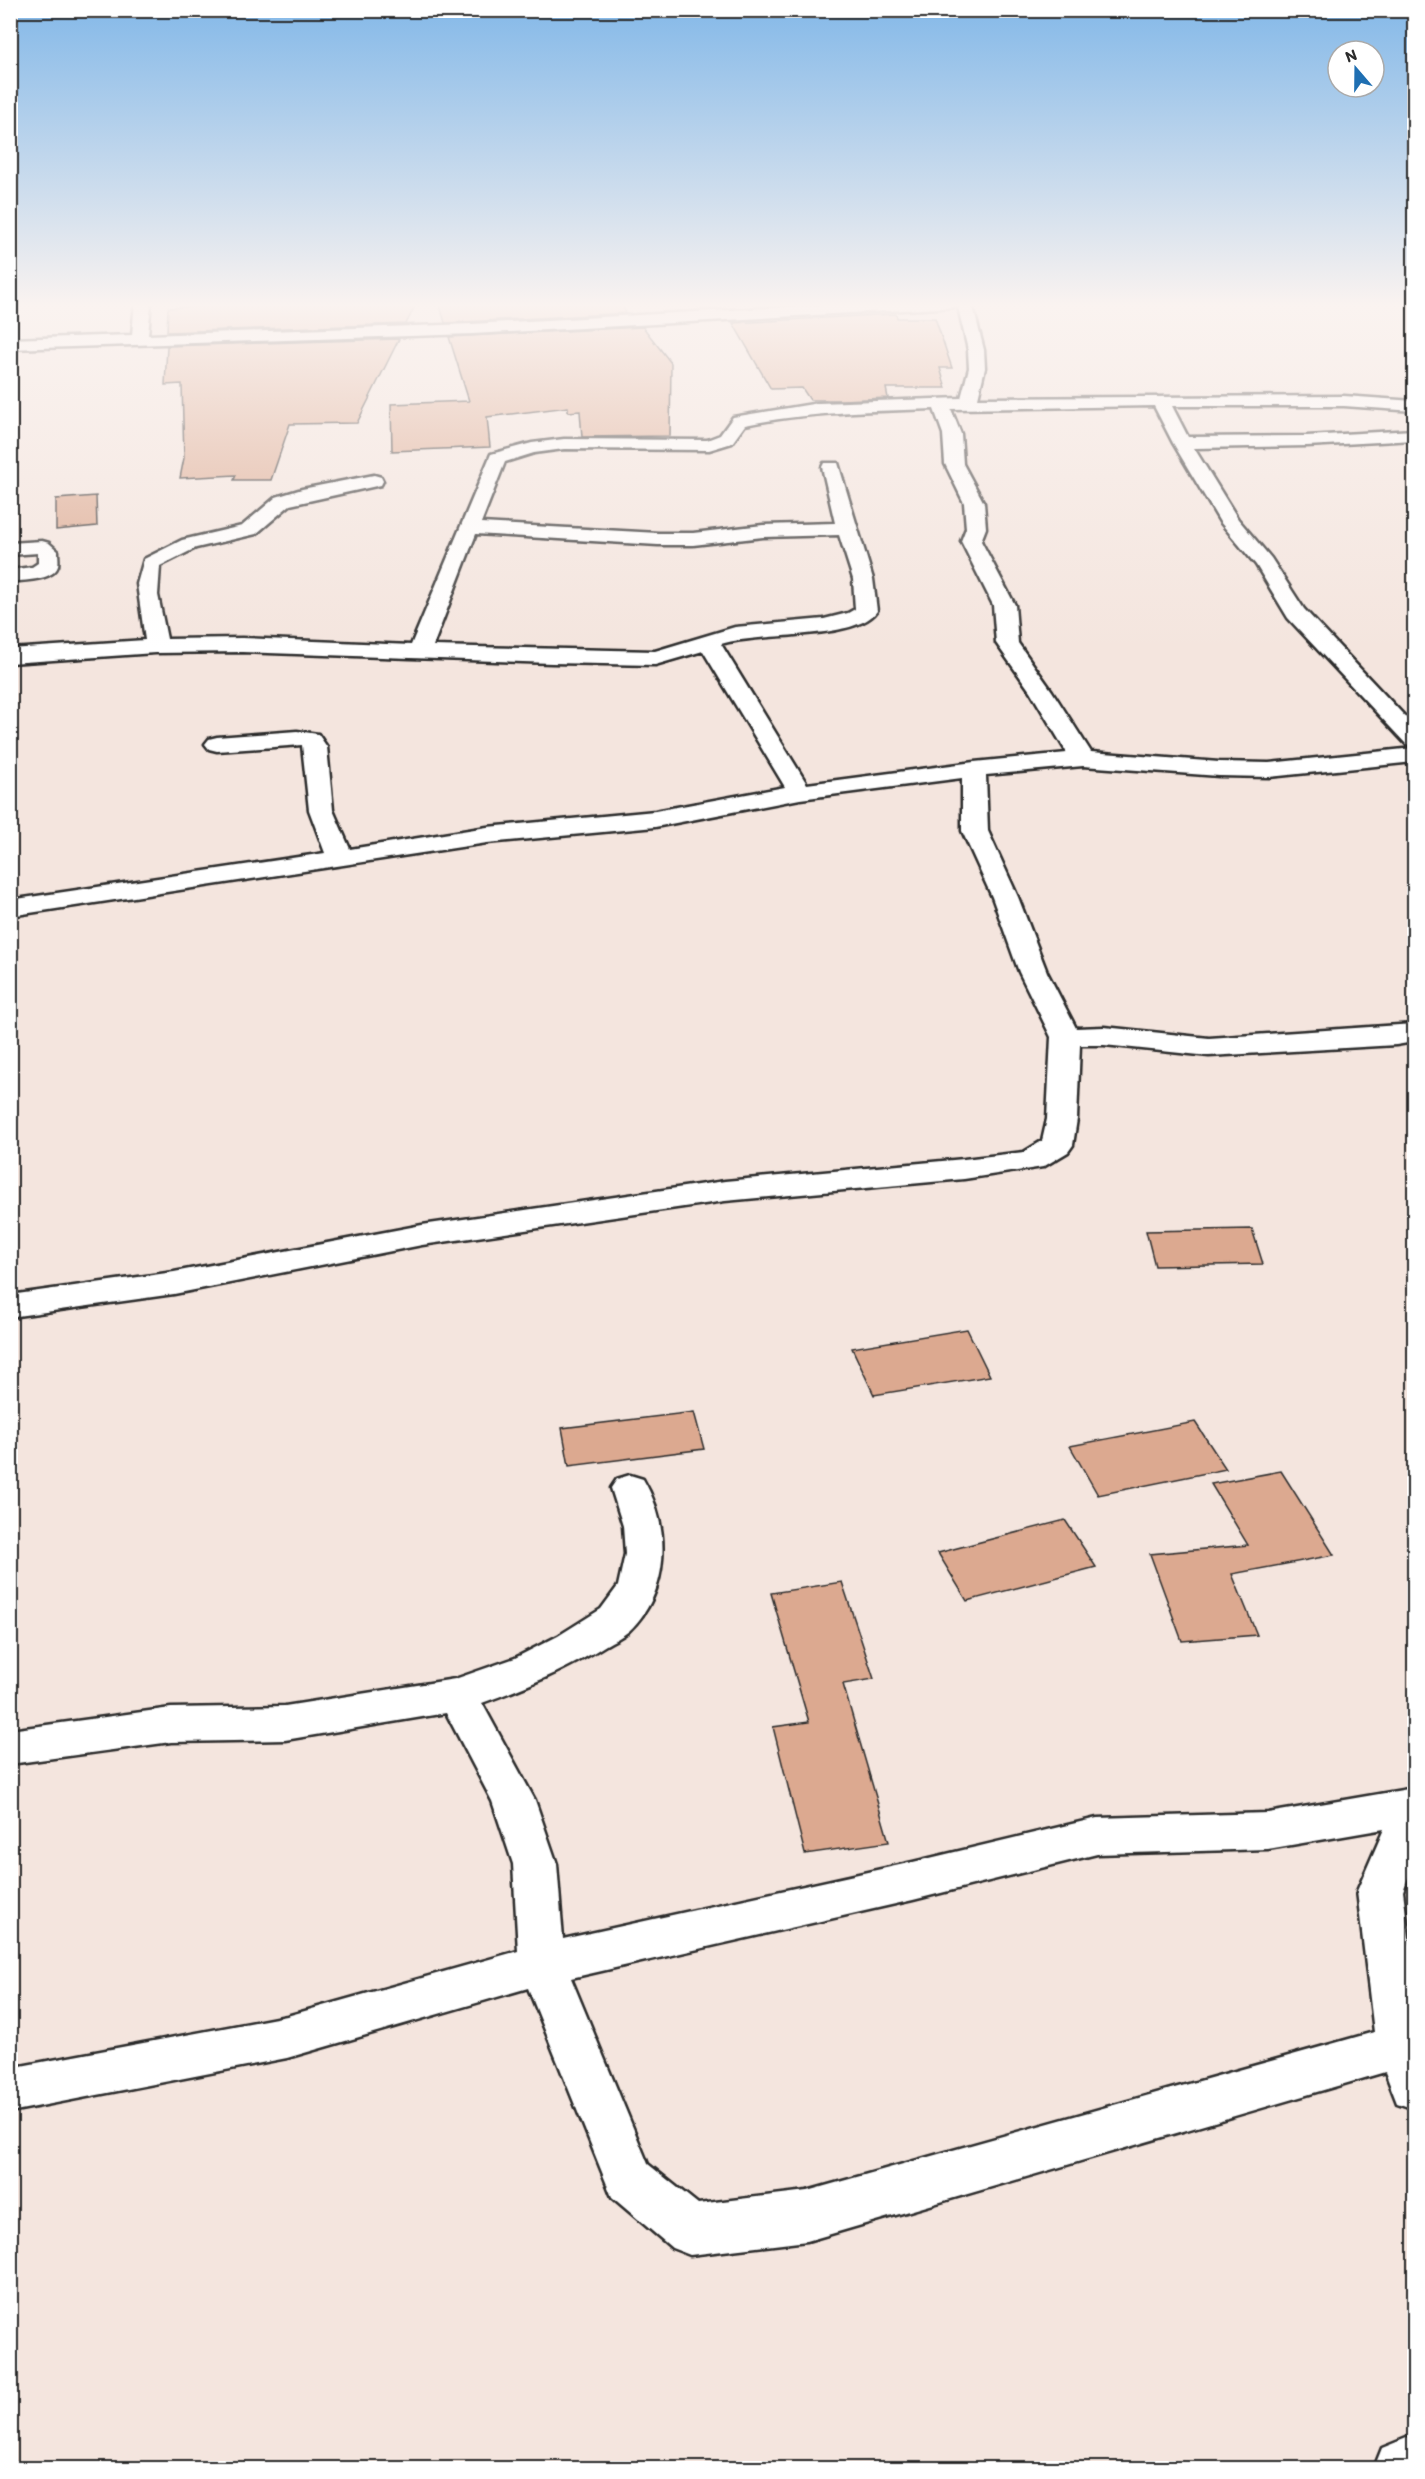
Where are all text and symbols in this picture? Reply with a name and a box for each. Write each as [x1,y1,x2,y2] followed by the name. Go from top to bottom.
[1326,39,1386,99] north arrow
[1343,45,1359,66] text: N

